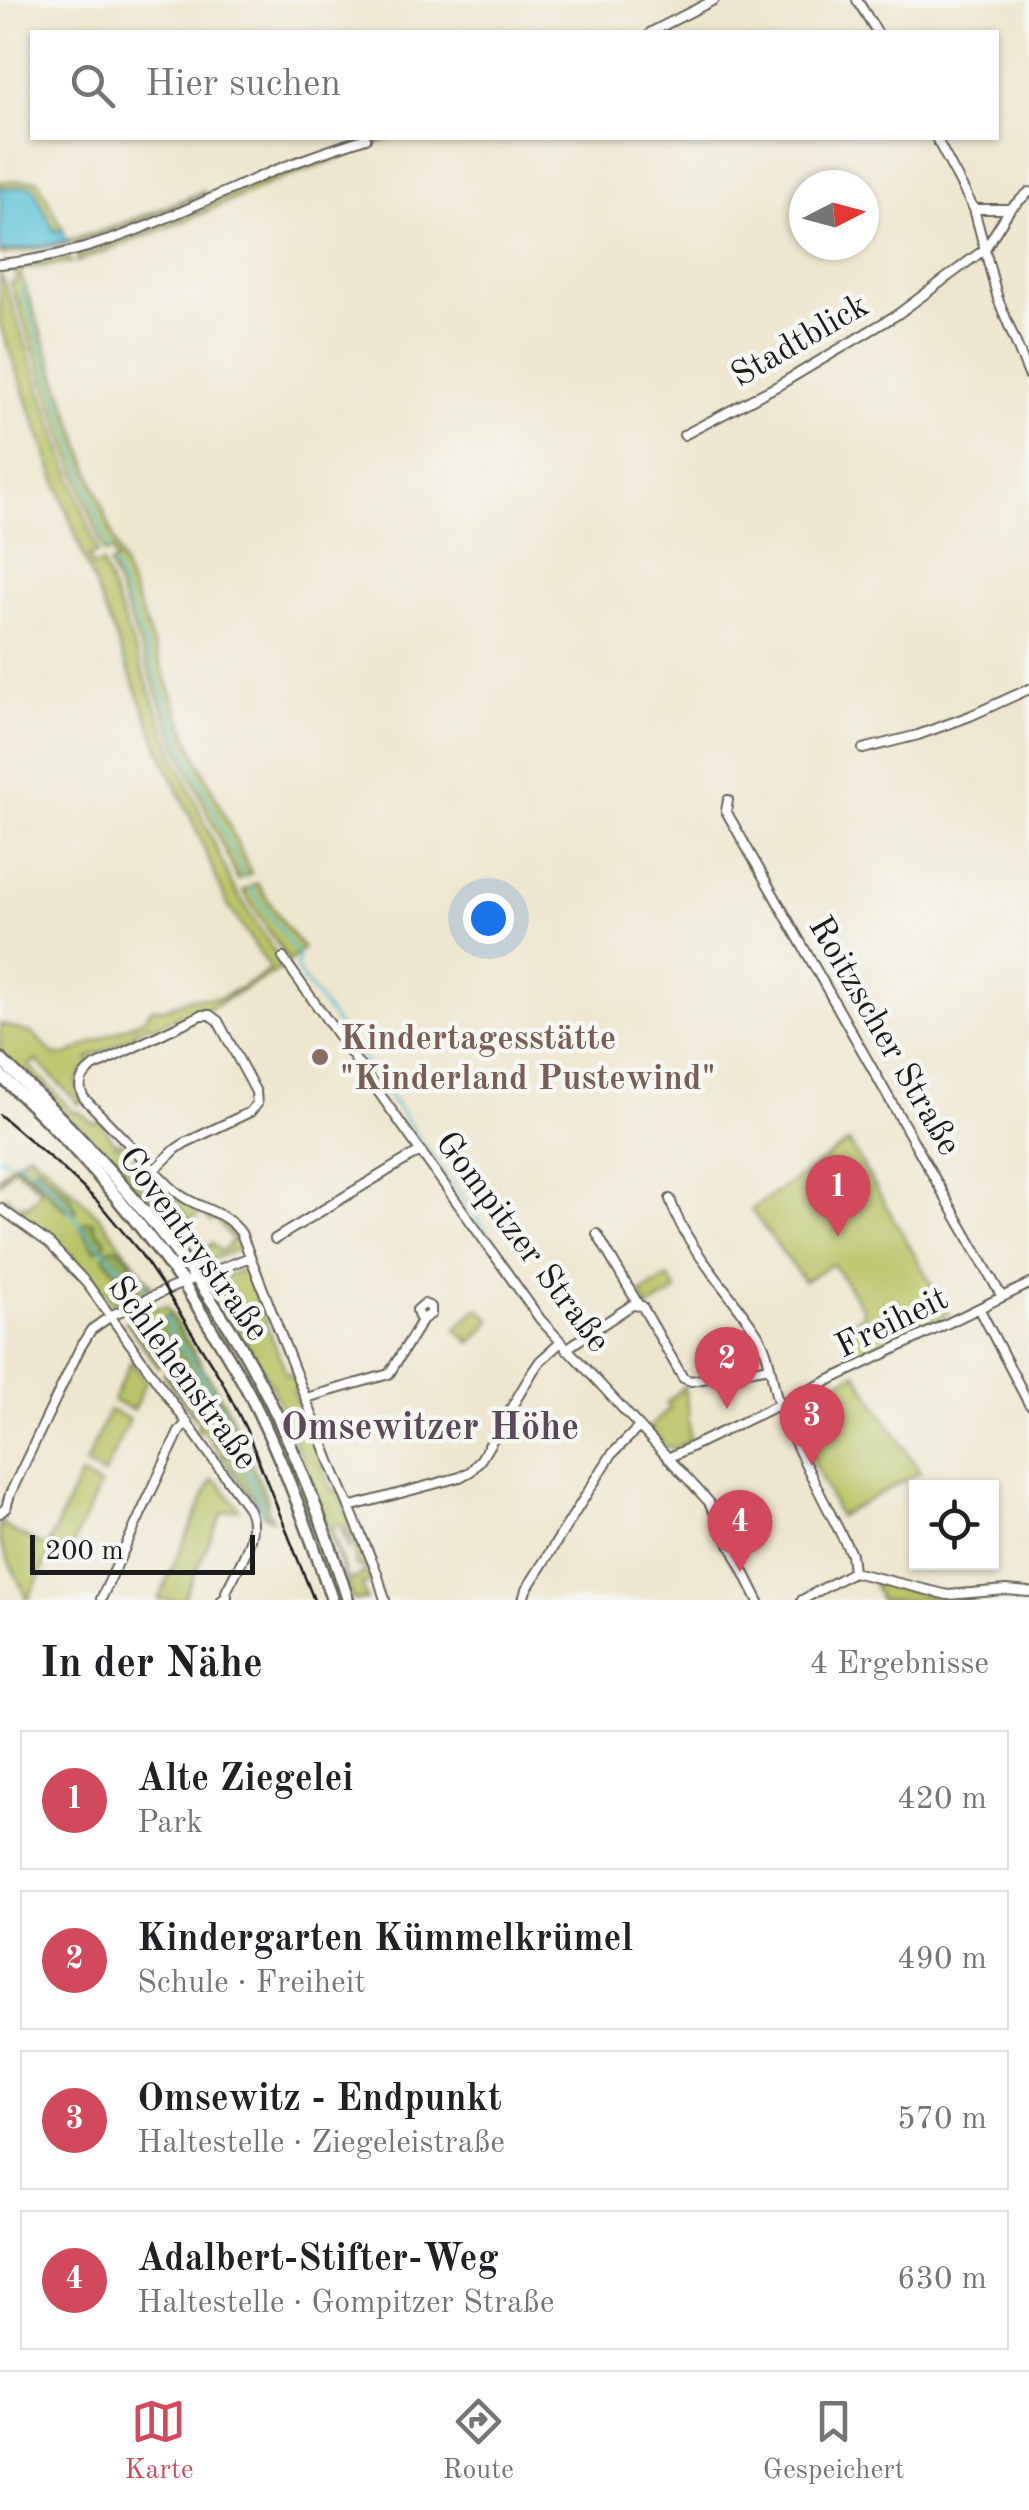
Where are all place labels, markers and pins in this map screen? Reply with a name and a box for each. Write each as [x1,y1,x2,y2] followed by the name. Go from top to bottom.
[340,1022,715,1097] place label: Kindertagesstätte "Kinderland Pustewind"
[309,1046,331,1068] marker: Kindertagesstätte "Kinderland Pustewind"
[806,1154,870,1237] pin: 1
[694,1326,760,1409] pin: 2
[780,1384,844,1466] pin: 3
[708,1490,772,1572] pin: 4

